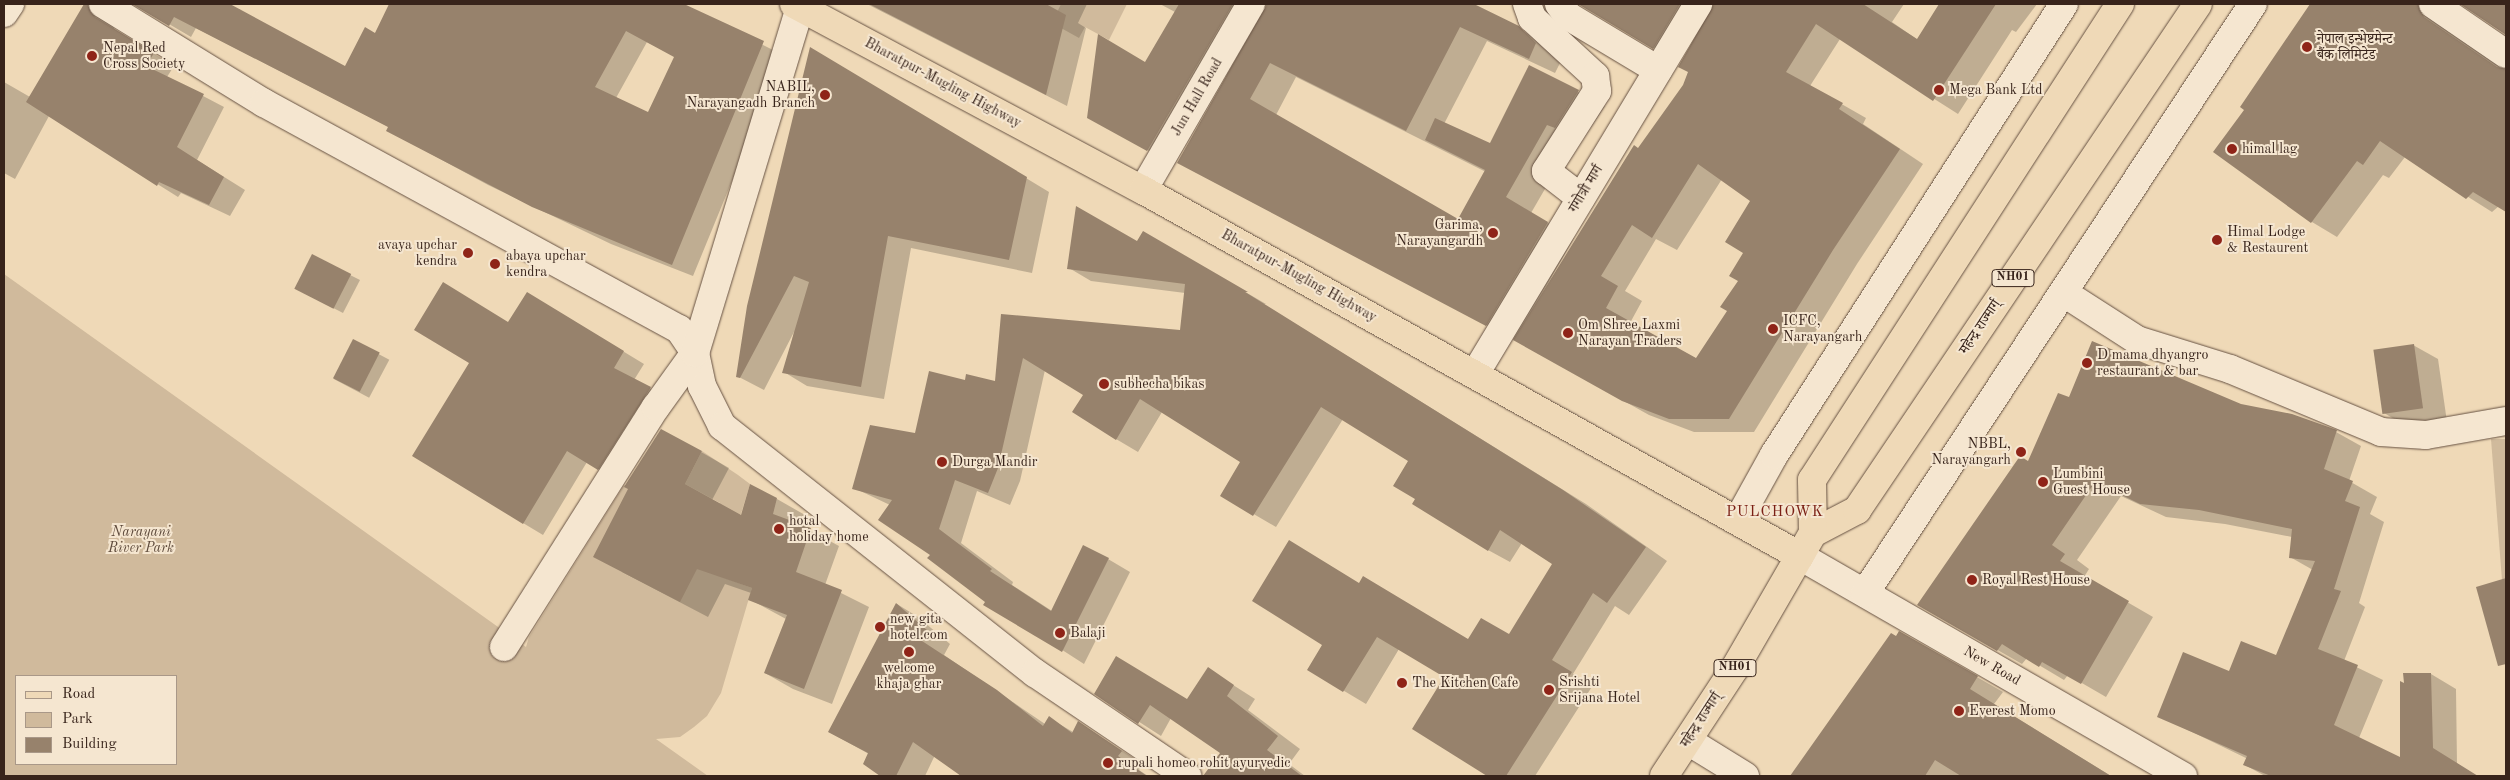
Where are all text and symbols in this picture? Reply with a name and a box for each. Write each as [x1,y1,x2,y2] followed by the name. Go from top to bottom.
[2317,31,2393,64] place label: नेपाल इन्भेष्टमेन्ट बैंक लिमिटेड
[862,34,1024,132] street label: Bharatpur-Mugling Highway
[103,40,185,72] place label: Nepal Red Cross Society
[2301,41,2313,53] marker: नेपाल इन्भेष्टमेन्ट बैंक लिमिटेड
[85,49,99,63] marker: Nepal Red Cross Society
[1168,55,1226,139] street label: Jun Hall Road
[687,79,815,111] place label: NABIL, Narayangadh Branch
[1949,82,2042,98] place label: Mega Bank Ltd
[1933,84,1945,96] marker: Mega Bank Ltd
[819,89,831,101] marker: NABIL, Narayangadh Branch
[2242,141,2297,157] place label: himal lag
[2226,143,2238,155] marker: himal lag
[1565,162,1607,216] street label: गंगोत्री मार्ग
[1396,217,1483,250] place label: Garima, Narayangardh
[2227,224,2308,256] place label: Himal Lodge & Restaurent
[1218,226,1380,326] street label: Bharatpur-Mugling Highway
[1487,227,1499,239] marker: Garima, Narayangardh
[2211,234,2223,246] marker: Himal Lodge & Restaurent
[378,237,457,270] place label: avaya upchar kendra
[461,246,475,260] marker: avaya upchar kendra
[506,248,586,280] place label: abaya upchar kendra
[488,257,502,271] marker: abaya upchar kendra
[1990,268,2036,288] road number: NH01
[1956,297,2004,357] street label: महेन्द्र राज्मार्ग्
[1783,313,1862,346] place label: ICFC, Narayangarh
[1578,317,1682,350] place label: Om Shree Laxmi Narayan Traders
[1767,323,1779,335] marker: ICFC, Narayangarh
[1562,327,1574,339] marker: Om Shree Laxmi Narayan Traders
[2097,347,2208,380] place label: D mama dhyangro restaurant & bar
[2081,357,2093,369] marker: D mama dhyangro restaurant & bar
[1114,376,1205,392] place label: subhecha bikas
[1098,378,1110,390] marker: subhecha bikas
[1932,436,2011,468] place label: NBBL, Narayangarh
[2015,446,2027,458] marker: NBBL, Narayangarh
[952,454,1038,470] place label: Durga Mandir
[936,456,948,468] marker: Durga Mandir
[2053,466,2130,498] place label: Lumbini Guest House
[2037,476,2049,488] marker: Lumbini Guest House
[1725,504,1825,522] district label: PULCHOWK
[789,513,869,546] place label: hotal holiday home
[773,523,785,535] marker: hotal holiday home
[108,524,174,556] park label: Narayani River Park
[1982,572,2090,588] place label: Royal Rest House
[1966,574,1978,586] marker: Royal Rest House
[890,611,948,644] place label: new gita hotel.com
[874,621,886,633] marker: new gita hotel.com
[1070,625,1106,641] place label: Balaji
[1054,627,1066,639] marker: Balaji
[1960,643,2024,689] street label: New Road
[903,646,915,658] marker: welcome khaja ghar
[1712,658,1758,678] road number: NH01
[877,660,941,692] place label: welcome khaja ghar
[1559,674,1640,706] place label: Srishti Srijana Hotel
[15,675,178,765] legend
[1412,675,1518,691] place label: The Kitchen Cafe
[1396,677,1408,689] marker: The Kitchen Cafe
[1543,684,1555,696] marker: Srishti Srijana Hotel
[62,687,95,702] text: Road
[1677,689,1725,751] street label: महेन्द्र राज्मार्ग्
[1969,703,2056,719] place label: Everest Momo
[1953,705,1965,717] marker: Everest Momo
[62,712,93,727] text: Park
[62,737,117,752] text: Building
[1118,755,1290,771] place label: rupali homeo rohit ayurvedic
[1102,757,1114,769] marker: rupali homeo rohit ayurvedic

